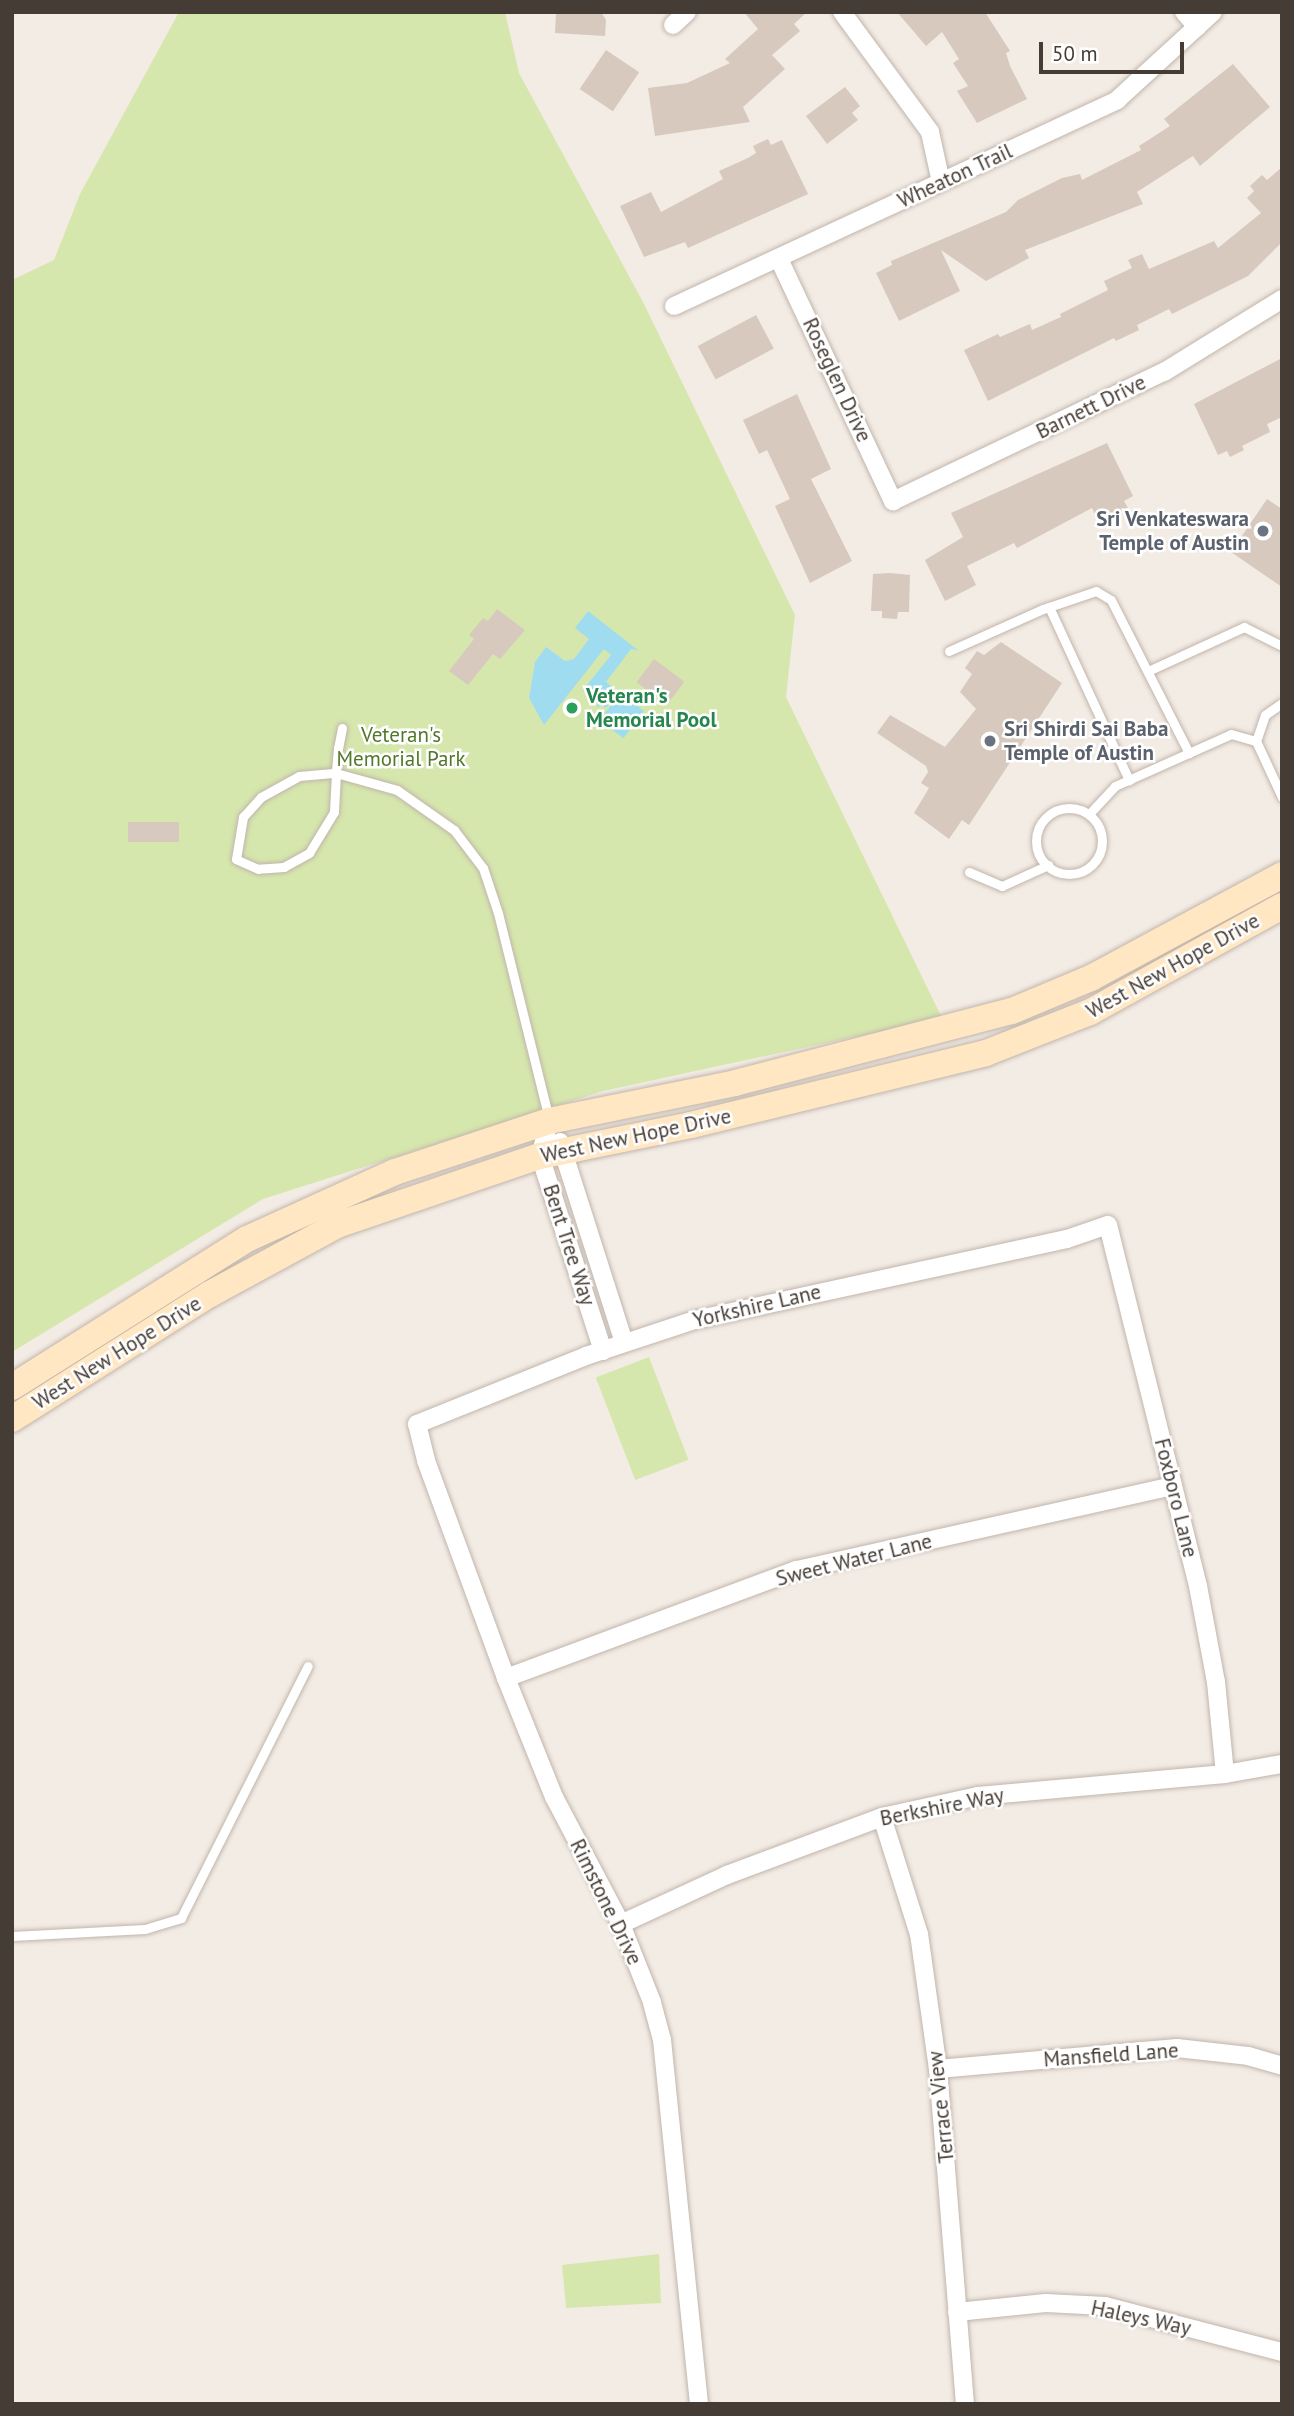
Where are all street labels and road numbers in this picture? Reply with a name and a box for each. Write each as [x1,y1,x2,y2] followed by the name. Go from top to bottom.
[894,138,1016,214] street label: Wheaton Trail
[797,314,877,446] street label: Roseglen Drive
[1032,370,1150,444] street label: Barnett Drive
[1082,908,1264,1024] street label: West New Hope Drive
[538,1103,734,1169] street label: West New Hope Drive
[537,1181,601,1309] street label: Bent Tree Way
[690,1279,824,1333] street label: Yorkshire Lane
[28,1291,206,1415] street label: West New Hope Drive
[1149,1436,1203,1560] street label: Foxboro Lane
[773,1528,935,1592] street label: Sweet Water Lane
[878,1783,1006,1831] street label: Berkshire Way
[565,1835,647,1969] street label: Rimstone Drive
[1043,2038,1179,2072] street label: Mansfield Lane
[923,2049,959,2165] street label: Terrace View
[1089,2295,1193,2341] street label: Haleys Way

